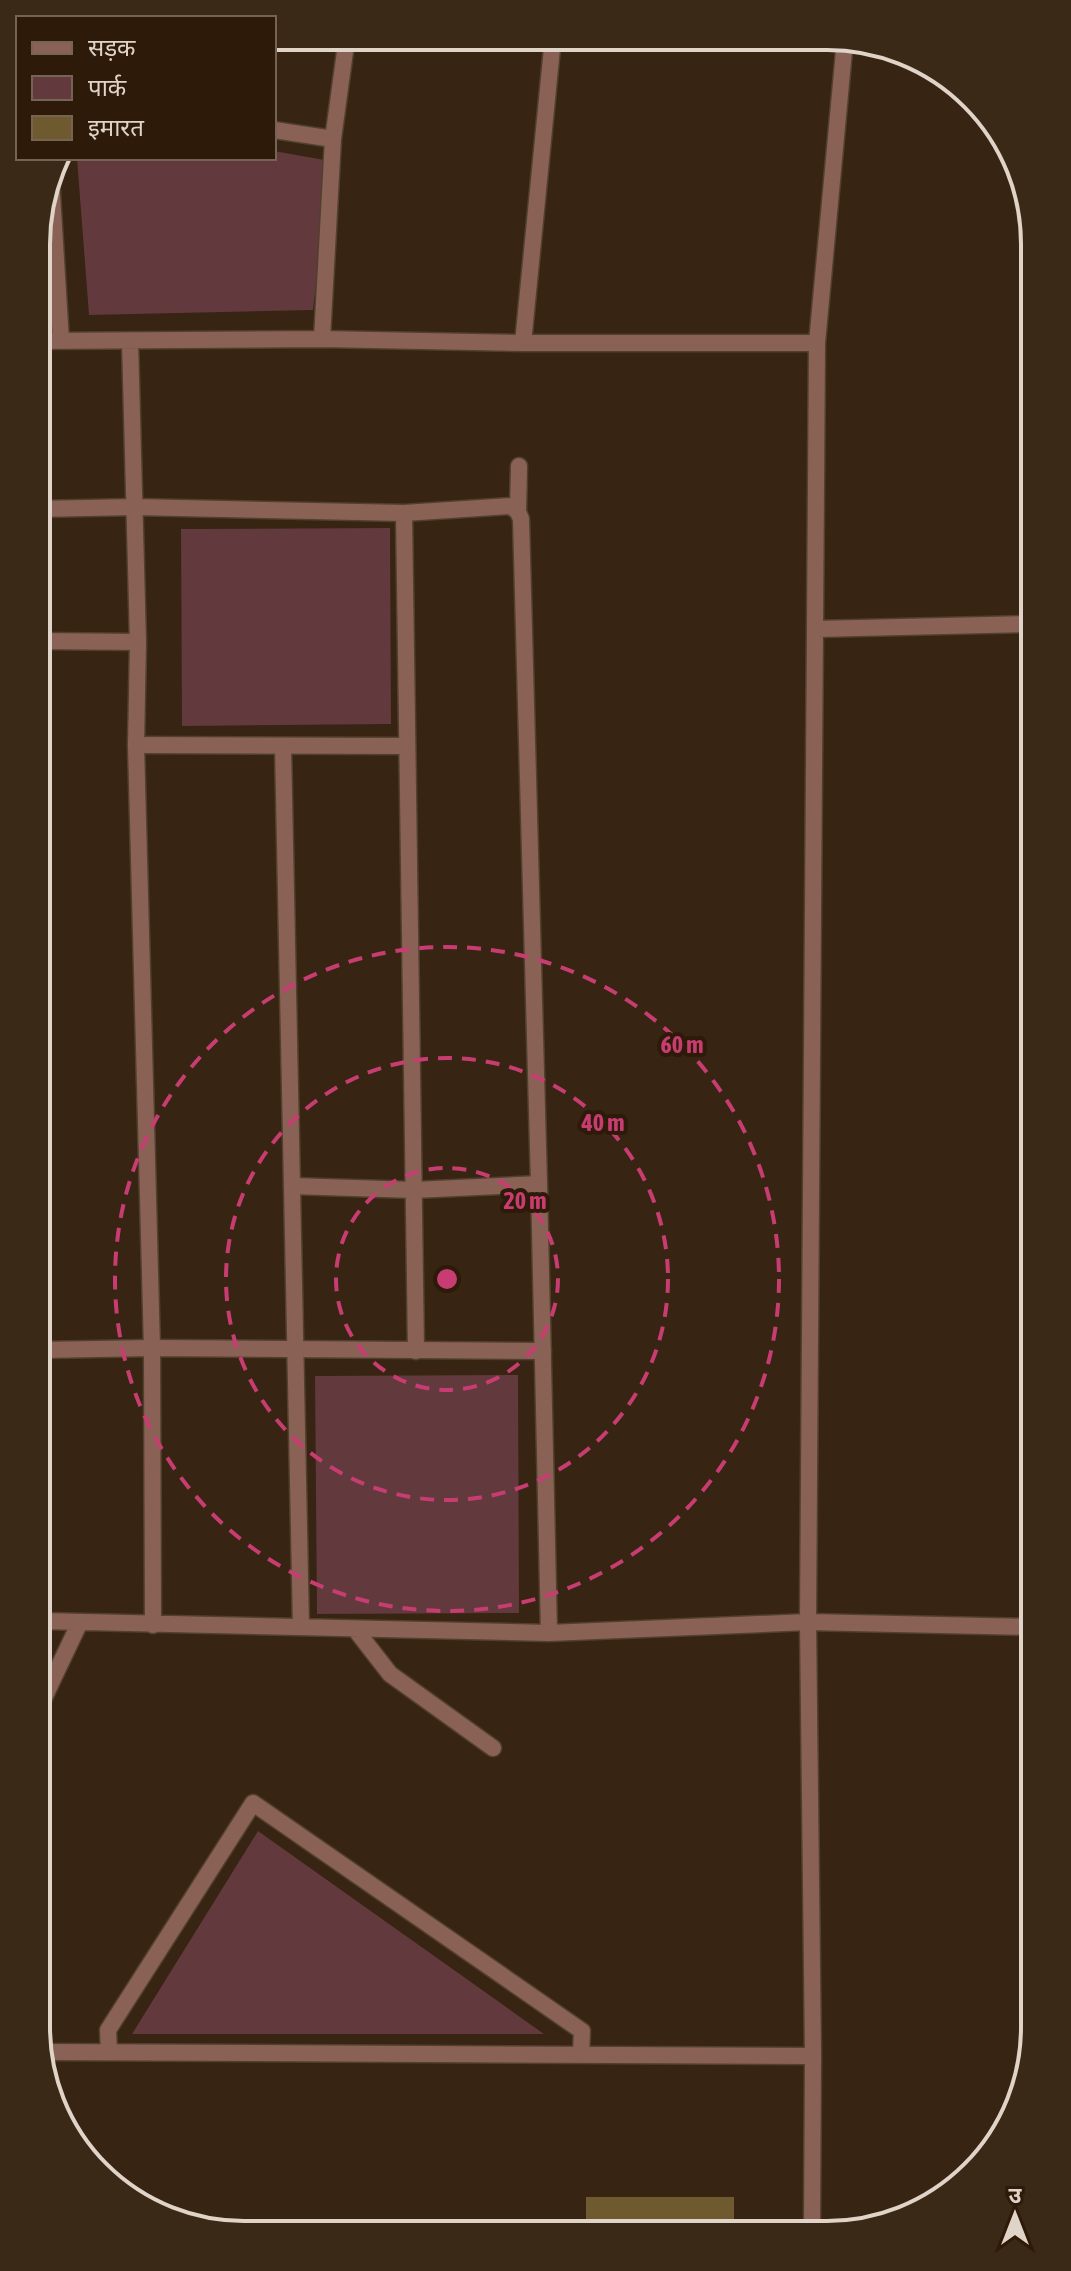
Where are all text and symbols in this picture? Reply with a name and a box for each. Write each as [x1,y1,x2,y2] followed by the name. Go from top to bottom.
[16,16,276,160] legend
[88,34,136,61] text: सड़क
[88,74,127,101] text: पार्क
[88,114,145,141] text: इमारत
[660,1031,704,1058] text: 60 m
[580,1109,625,1136] text: 40 m
[503,1187,547,1214] text: 20 m
[433,1265,461,1293] centre of rings
[975,2175,1055,2255] north arrow
[1009,2182,1023,2208] text: उ

